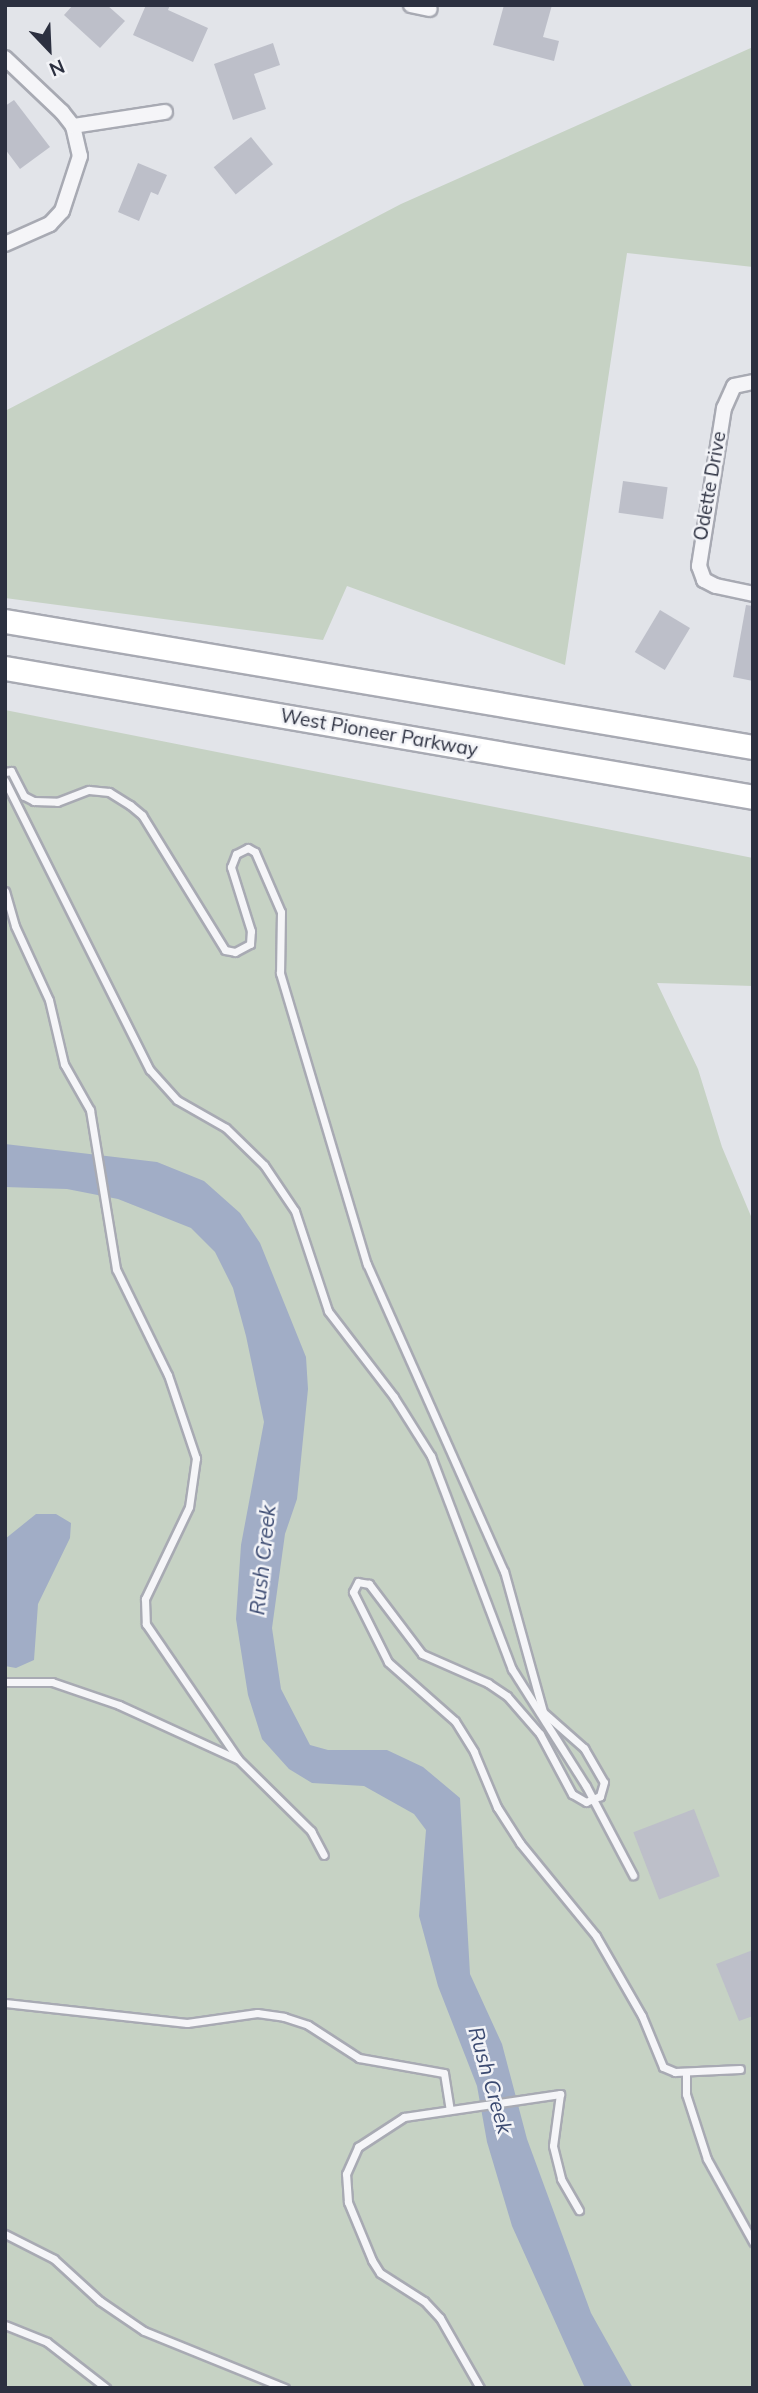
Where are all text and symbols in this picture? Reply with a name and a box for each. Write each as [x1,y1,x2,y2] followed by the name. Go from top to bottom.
[14,14,84,84] north arrow
[46,54,69,82] text: N
[689,430,731,542] street label: Odette Drive
[278,704,480,762] street label: West Pioneer Parkway
[244,1504,280,1616] water label: Rush Creek
[464,2023,518,2137] water label: Rush Creek

